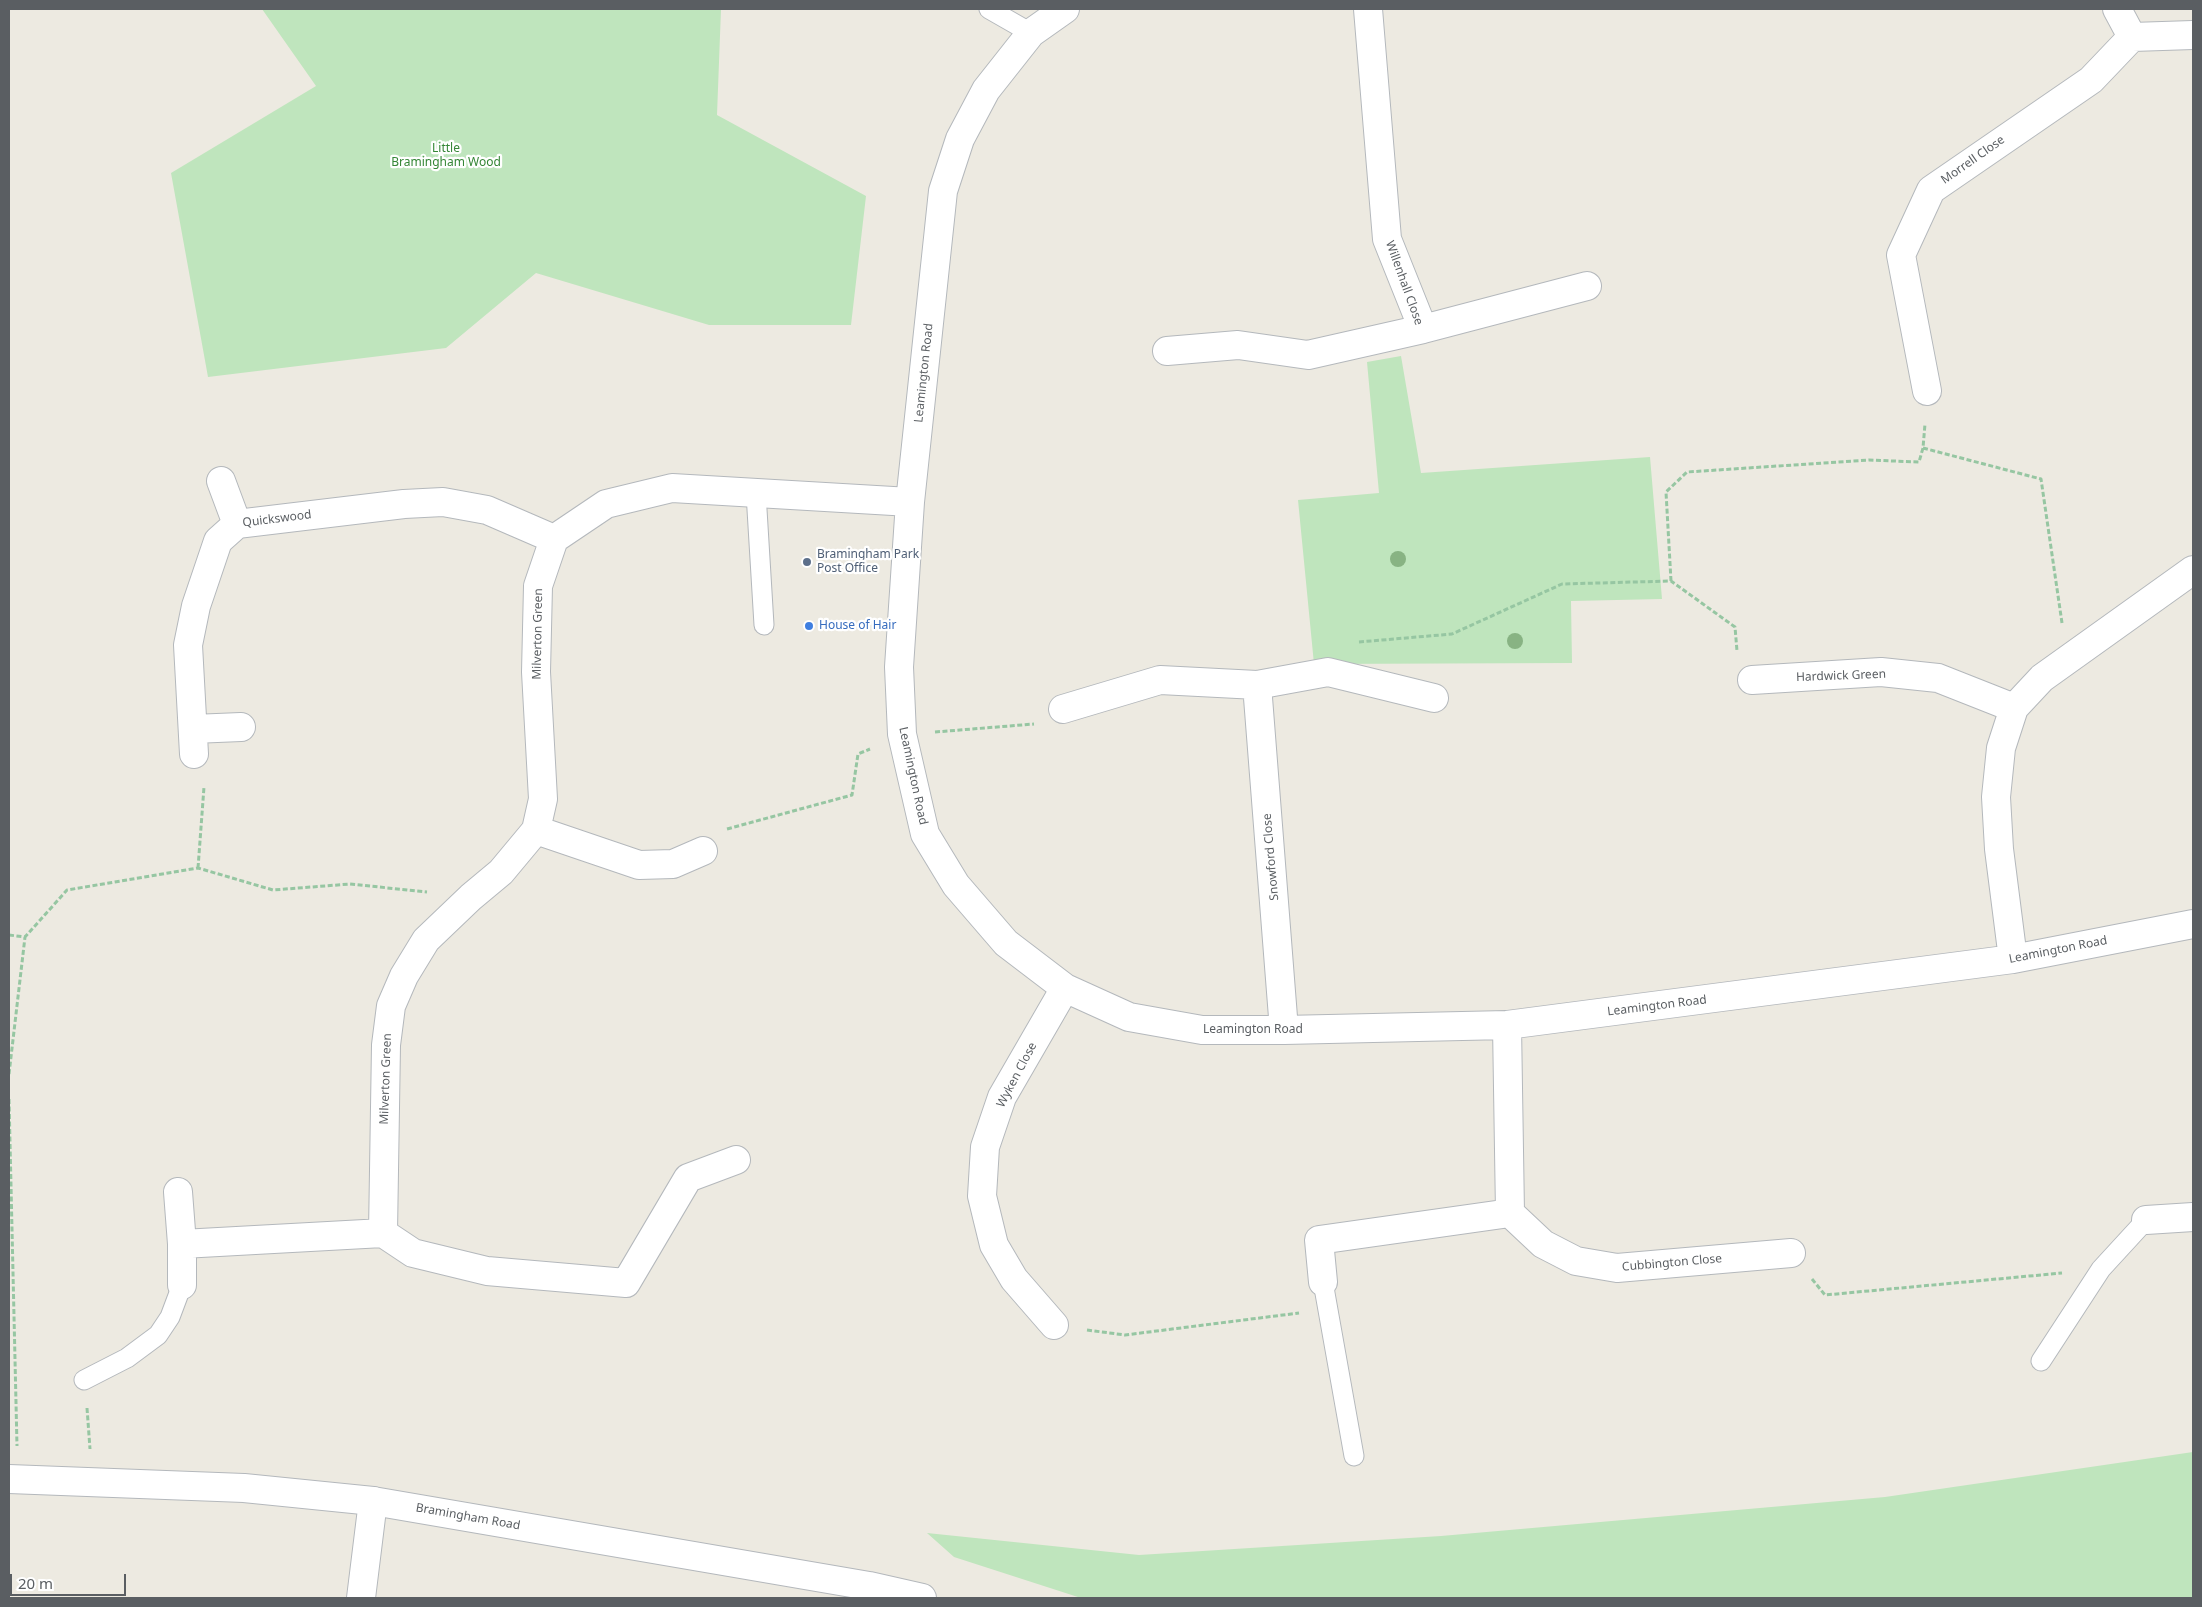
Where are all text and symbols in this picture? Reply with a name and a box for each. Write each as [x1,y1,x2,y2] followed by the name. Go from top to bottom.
[1938,133,2008,187] street label: Morrell Close
[391,142,501,170] park label: Little Bramingham Wood
[1382,239,1426,327] street label: Willenhall Close
[912,323,936,423] street label: Leamington Road
[242,508,312,530] street label: Quickswood
[817,548,919,576] place label: Bramingham Park Post Office
[801,556,813,568] marker: Bramingham Park Post Office
[530,588,546,680] street label: Milverton Green
[819,619,896,633] place label: House of Hair
[803,620,815,632] marker: House of Hair
[1796,667,1886,685] street label: Hardwick Green
[896,726,930,826] street label: Leamington Road
[1260,813,1282,901] street label: Snowford Close
[2008,933,2108,967] street label: Leamington Road
[1607,993,1707,1019] street label: Leamington Road
[1203,1023,1303,1037] street label: Leamington Road
[377,1033,395,1125] street label: Milverton Green
[994,1040,1040,1110] street label: Wyken Close
[1621,1251,1723,1275] street label: Cubbington Close
[415,1501,521,1533] street label: Bramingham Road
[12,1564,129,1596] scale bar
[18,1573,53,1593] text: 20 m

